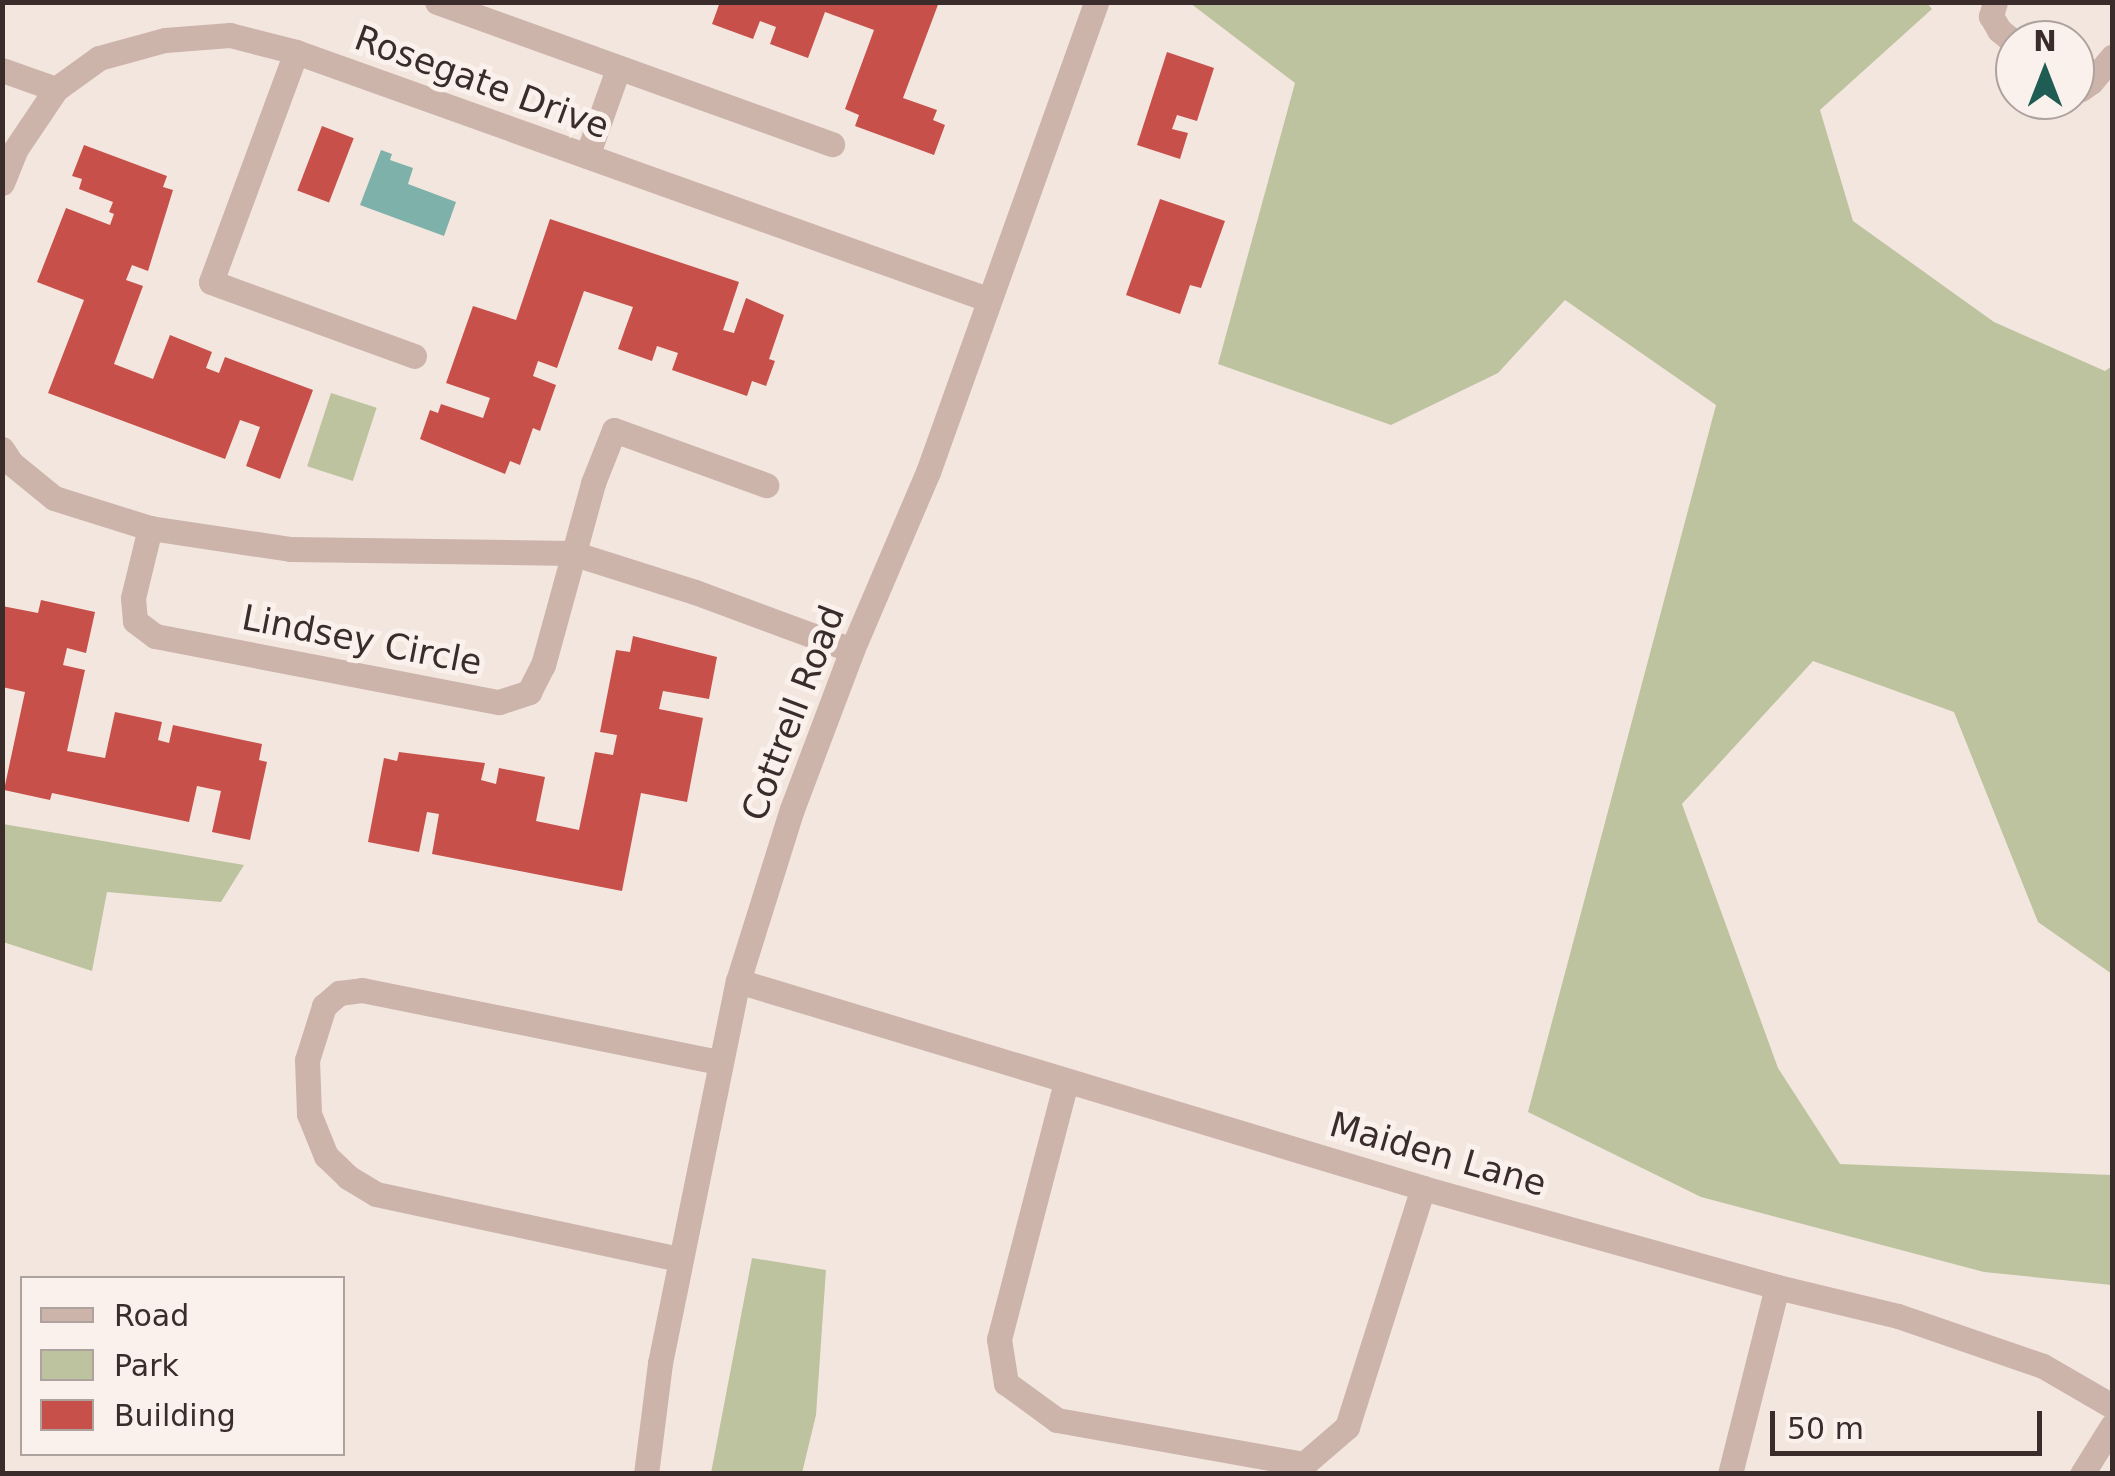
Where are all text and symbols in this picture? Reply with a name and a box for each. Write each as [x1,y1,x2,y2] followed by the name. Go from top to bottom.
[349,17,615,147] street label: Rosegate Drive
[1995,20,2095,120] north arrow
[2033,25,2057,58] text: N
[238,596,486,684] street label: Lindsey Circle
[733,600,853,826] street label: Cottrell Road
[1325,1103,1551,1205] street label: Maiden Lane
[20,1276,345,1456] legend
[114,1298,189,1333] text: Road
[114,1348,179,1383] text: Park
[1775,1391,2048,1453] scale bar
[114,1398,236,1433] text: Building
[1787,1411,1864,1446] text: 50 m

